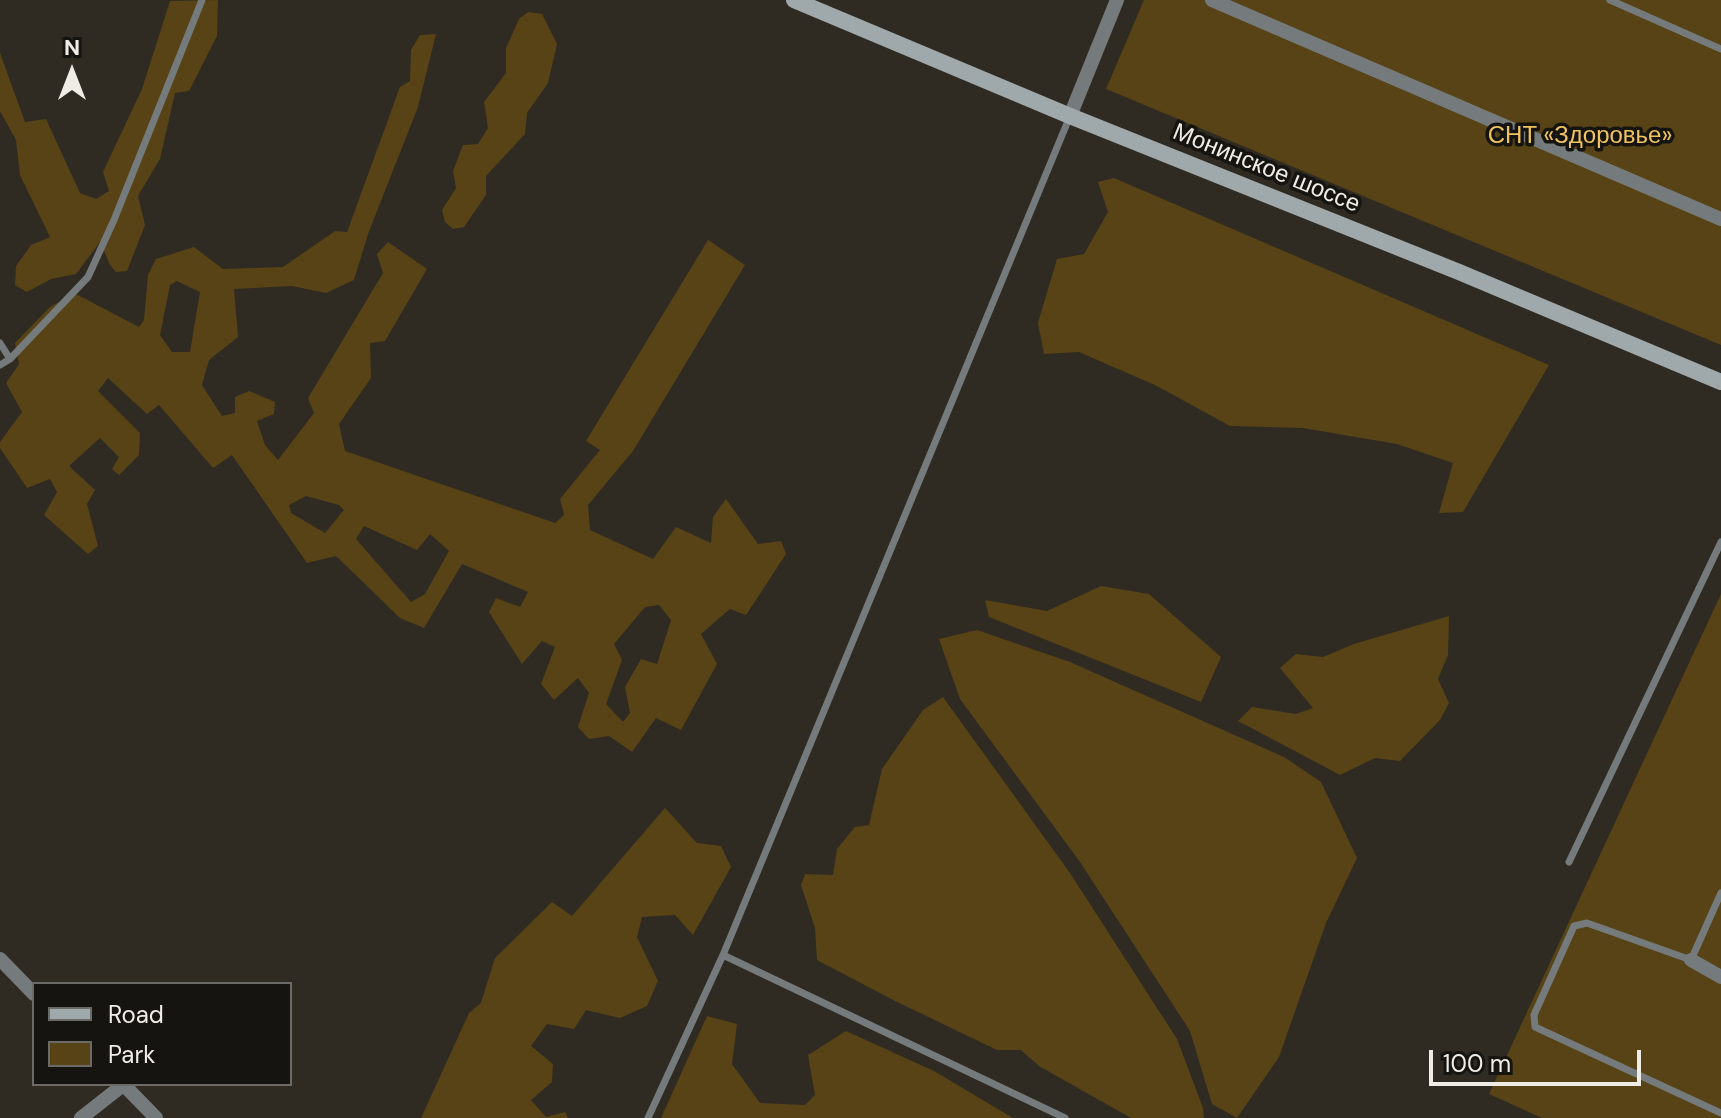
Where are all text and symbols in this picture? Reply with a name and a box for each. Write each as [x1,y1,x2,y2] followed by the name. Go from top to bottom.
[32,32,112,112] north arrow
[64,33,80,62] text: N
[1168,118,1364,220] street label: Монинское шоссе
[1488,123,1672,151] park label: СНТ «Здоровье»
[32,982,292,1086] legend
[108,999,164,1030] text: Road
[1433,1034,1645,1084] scale bar
[108,1039,155,1070] text: Park
[1443,1048,1511,1079] text: 100 m

